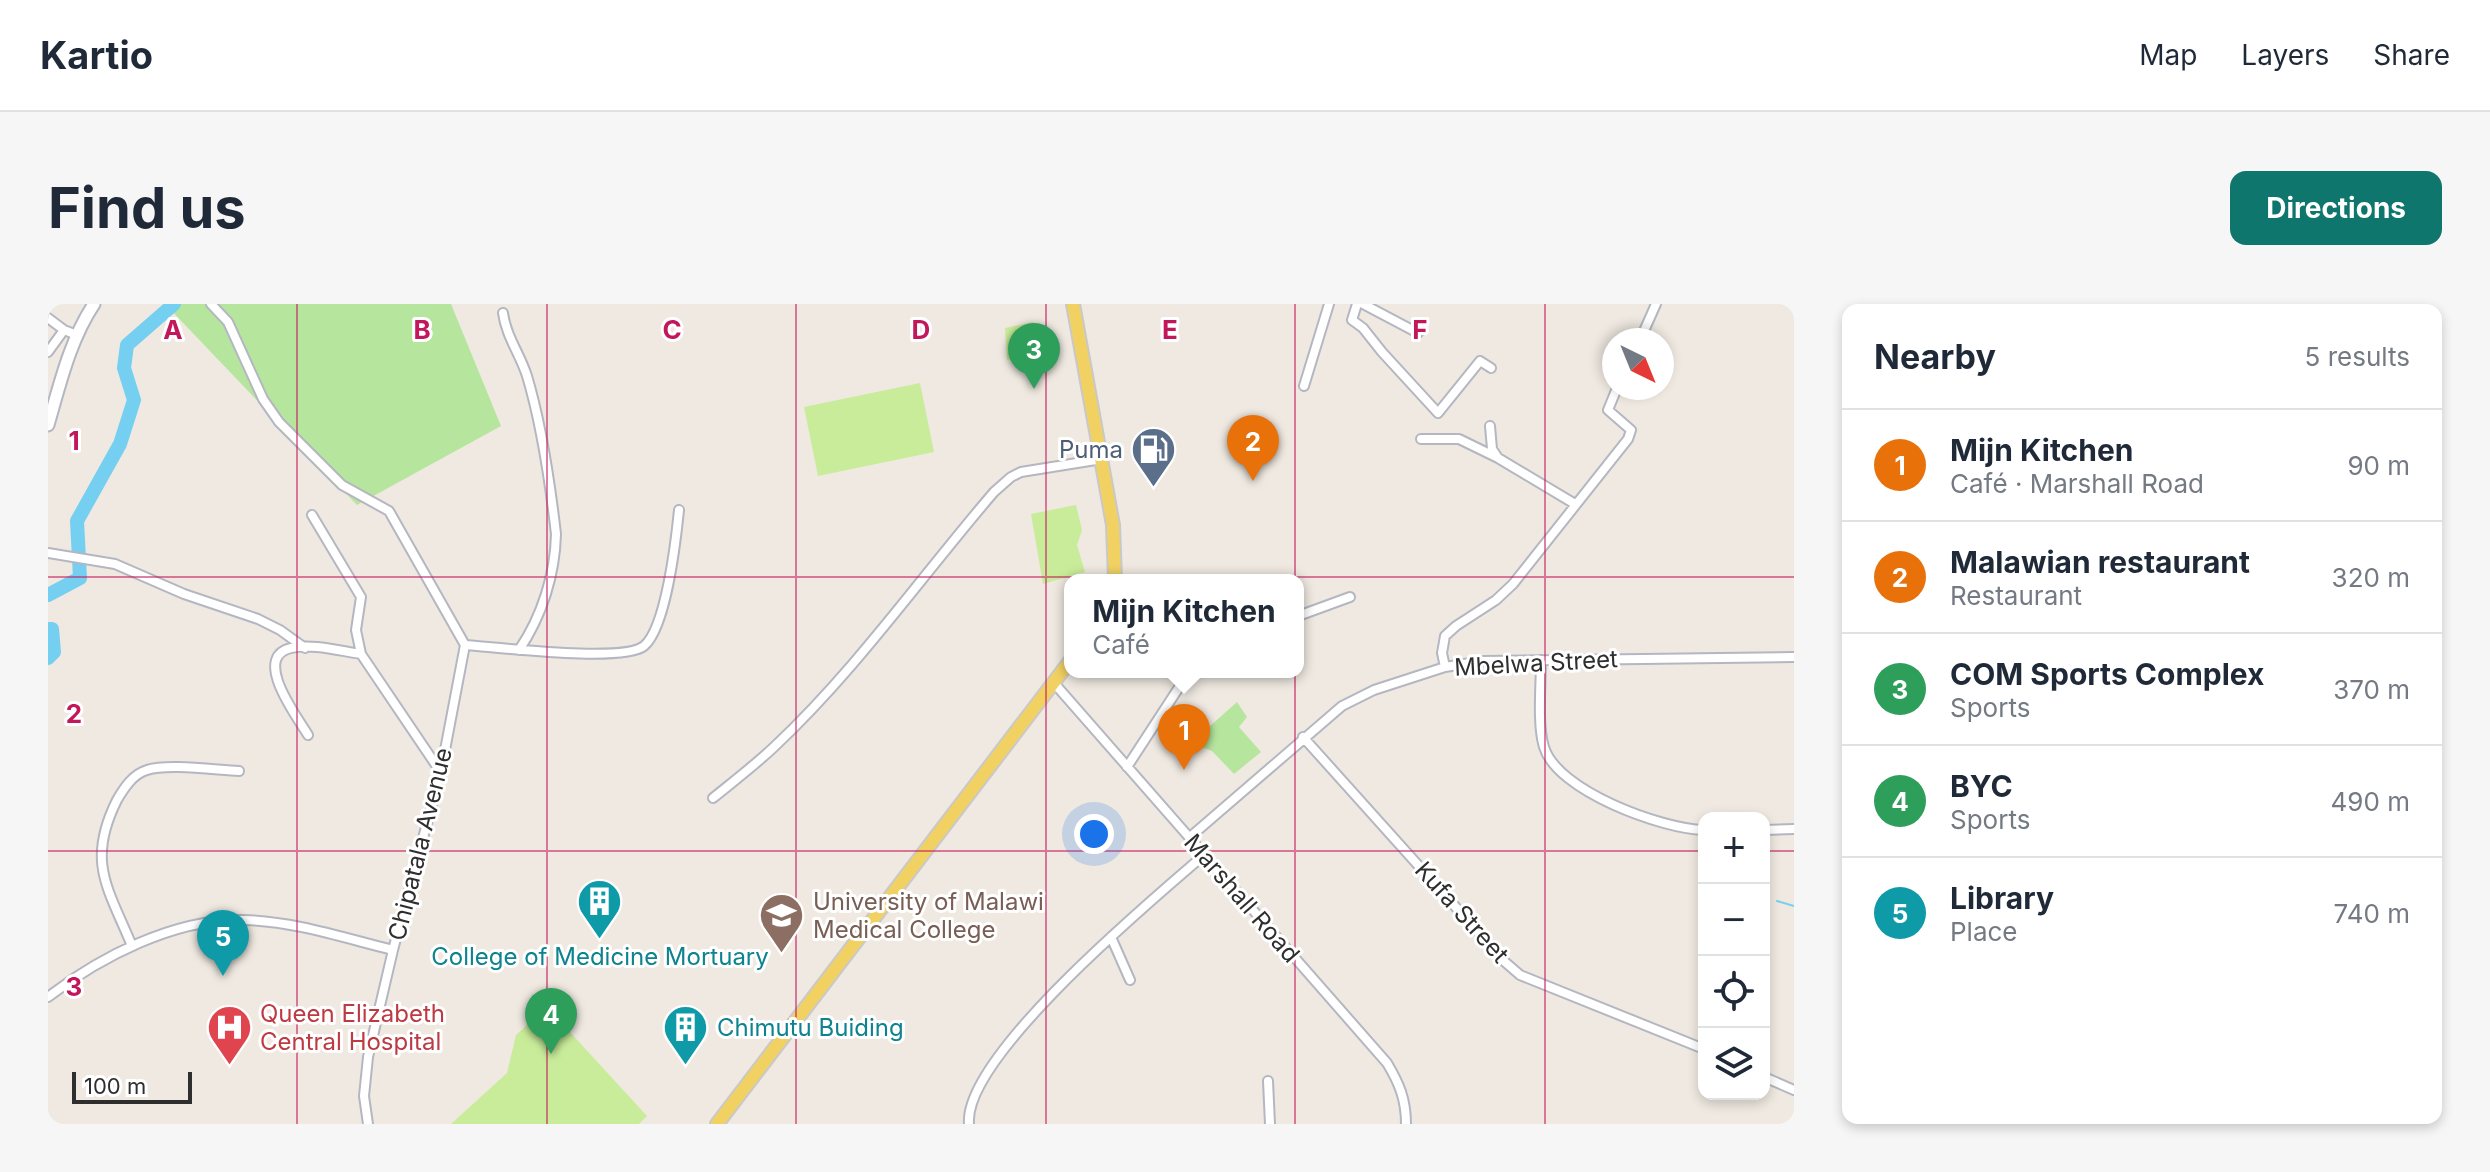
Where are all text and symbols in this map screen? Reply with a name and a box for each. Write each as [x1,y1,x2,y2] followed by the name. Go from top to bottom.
[40,32,153,78] text: Kartio
[2139,38,2197,72] text: Map
[2241,38,2329,72] text: Layers
[2373,38,2450,72] text: Share
[2230,171,2442,245] button: Directions
[48,174,246,242] text: Find us
[163,314,183,345] text: A
[413,314,431,345] text: B
[662,314,682,345] text: C
[912,314,930,345] text: D
[1162,314,1178,345] text: E
[1412,314,1428,345] text: F
[1008,323,1060,389] pin: 3
[1602,328,1674,400] north arrow
[1874,336,1996,377] text: Nearby
[2305,341,2410,372] text: 5 results
[1227,415,1279,481] pin: 2
[68,425,80,456] text: 1
[1130,425,1178,488] fuel station icon: Puma
[1950,432,2134,468] text: Mijn Kitchen
[1059,435,1123,464] place label: Puma
[1894,450,1906,481] text: 1
[2347,450,2410,481] text: 90 m
[1950,468,2204,499] text: Café · Marshall Road
[1950,544,2250,580] text: Malawian restaurant
[1892,562,1908,593] text: 2
[2332,562,2410,593] text: 320 m
[1064,574,1304,678] popup
[1950,580,2082,611] text: Restaurant
[1092,593,1276,629] text: Mijn Kitchen
[1092,629,1150,660] text: Café
[1453,644,1619,682] street label: Mbelwa Street
[1950,656,2264,692] text: COM Sports Complex
[1892,674,1908,705] text: 3
[2333,674,2410,705] text: 370 m
[1950,692,2030,723] text: Sports
[66,698,82,729] text: 2
[1158,704,1210,770] pin: 1
[382,745,458,943] street label: Chipatala Avenue
[1950,768,2013,804] text: BYC
[1891,786,1909,817] text: 4
[2331,786,2410,817] text: 490 m
[1950,804,2030,835] text: Sports
[1698,812,1770,1100] map controls
[1698,812,1770,884] button: +
[1074,814,1114,854] your location
[1178,828,1306,968] street label: Marshall Road
[1409,855,1515,969] street label: Kufa Street
[576,878,624,941] building icon: College of Medicine Mortuary
[1950,880,2054,916] text: Library
[1698,884,1770,956] button: −
[813,887,1044,944] place label: University of Malawi Medical College
[758,891,806,954] school or university icon: University of Malawi Medical College
[1892,898,1908,929] text: 5
[2334,898,2410,929] text: 740 m
[197,910,249,976] pin: 5
[1950,916,2018,947] text: Place
[431,942,769,971] place label: College of Medicine Mortuary
[1698,956,1770,1028] button: locate
[66,971,82,1002] text: 3
[525,988,577,1054] pin: 4
[260,999,445,1056] place label: Queen Elizabeth Central Hospital
[205,1003,253,1066] hospital icon: Queen Elizabeth Central Hospital
[662,1003,710,1066] building icon: Chimutu Buiding
[717,1013,904,1042] place label: Chimutu Buiding
[1698,1028,1770,1100] button: layers
[72,1068,192,1104] scale bar
[84,1073,146,1099] text: 100 m

